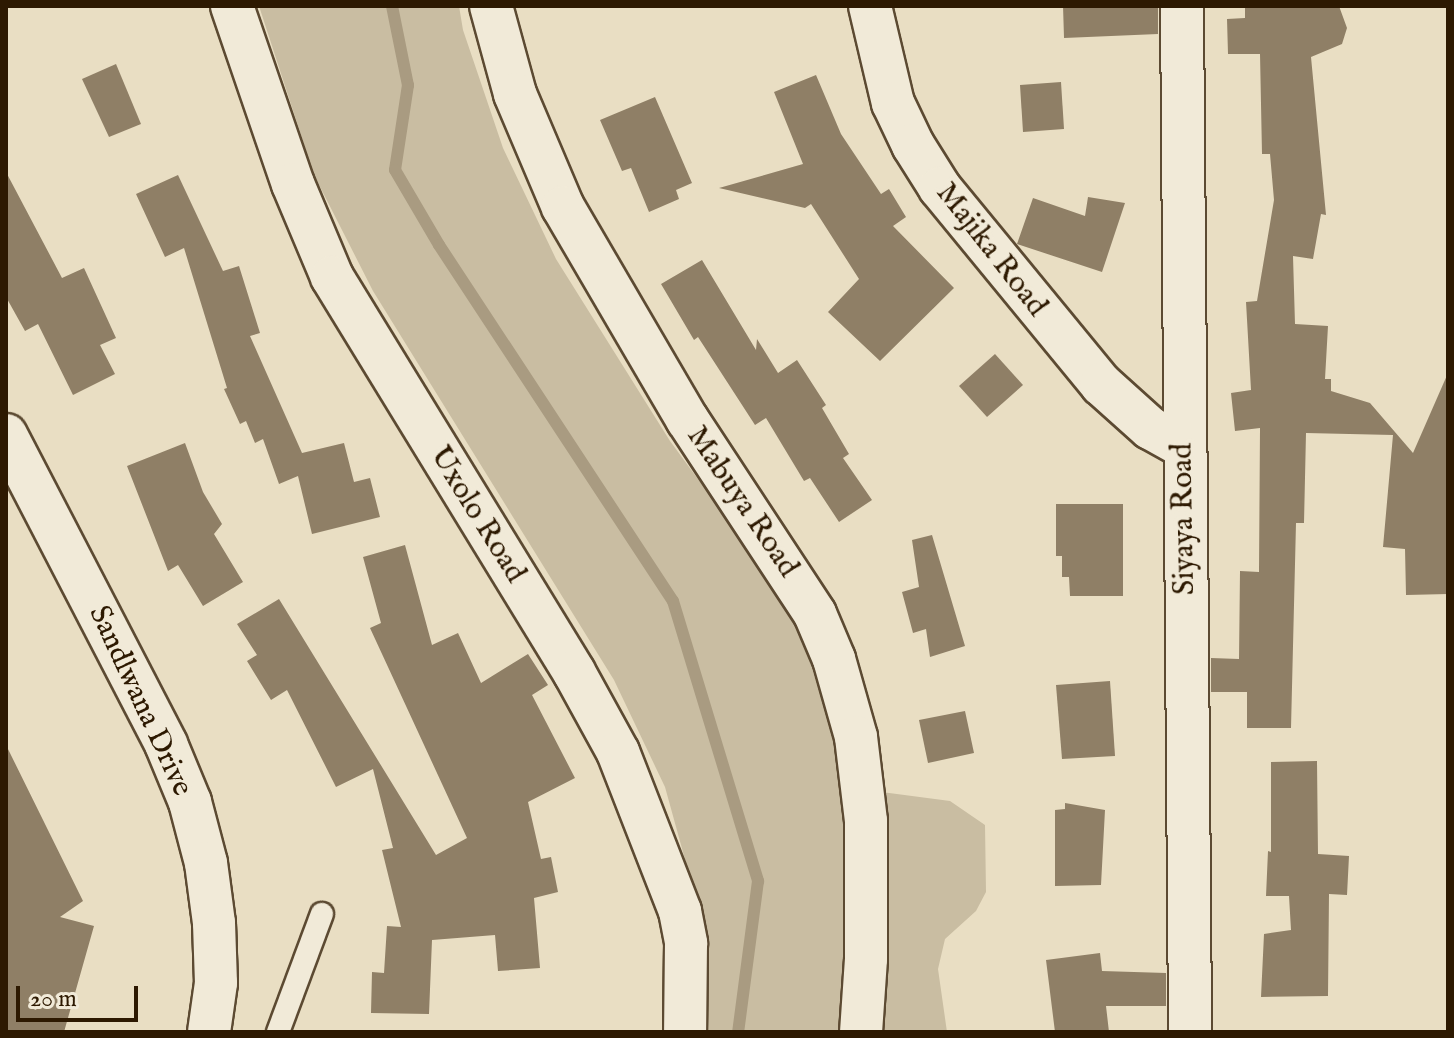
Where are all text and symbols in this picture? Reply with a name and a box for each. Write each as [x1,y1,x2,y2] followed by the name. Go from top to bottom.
[928,176,1054,324] street label: Majika Road
[678,420,806,584] street label: Mabuya Road
[421,440,533,590] street label: Uxolo Road
[1165,443,1203,595] street label: Siyaya Road
[80,600,200,802] street label: Sandlwana Drive
[20,970,142,1020] scale bar
[30,984,77,1015] text: 20 m

